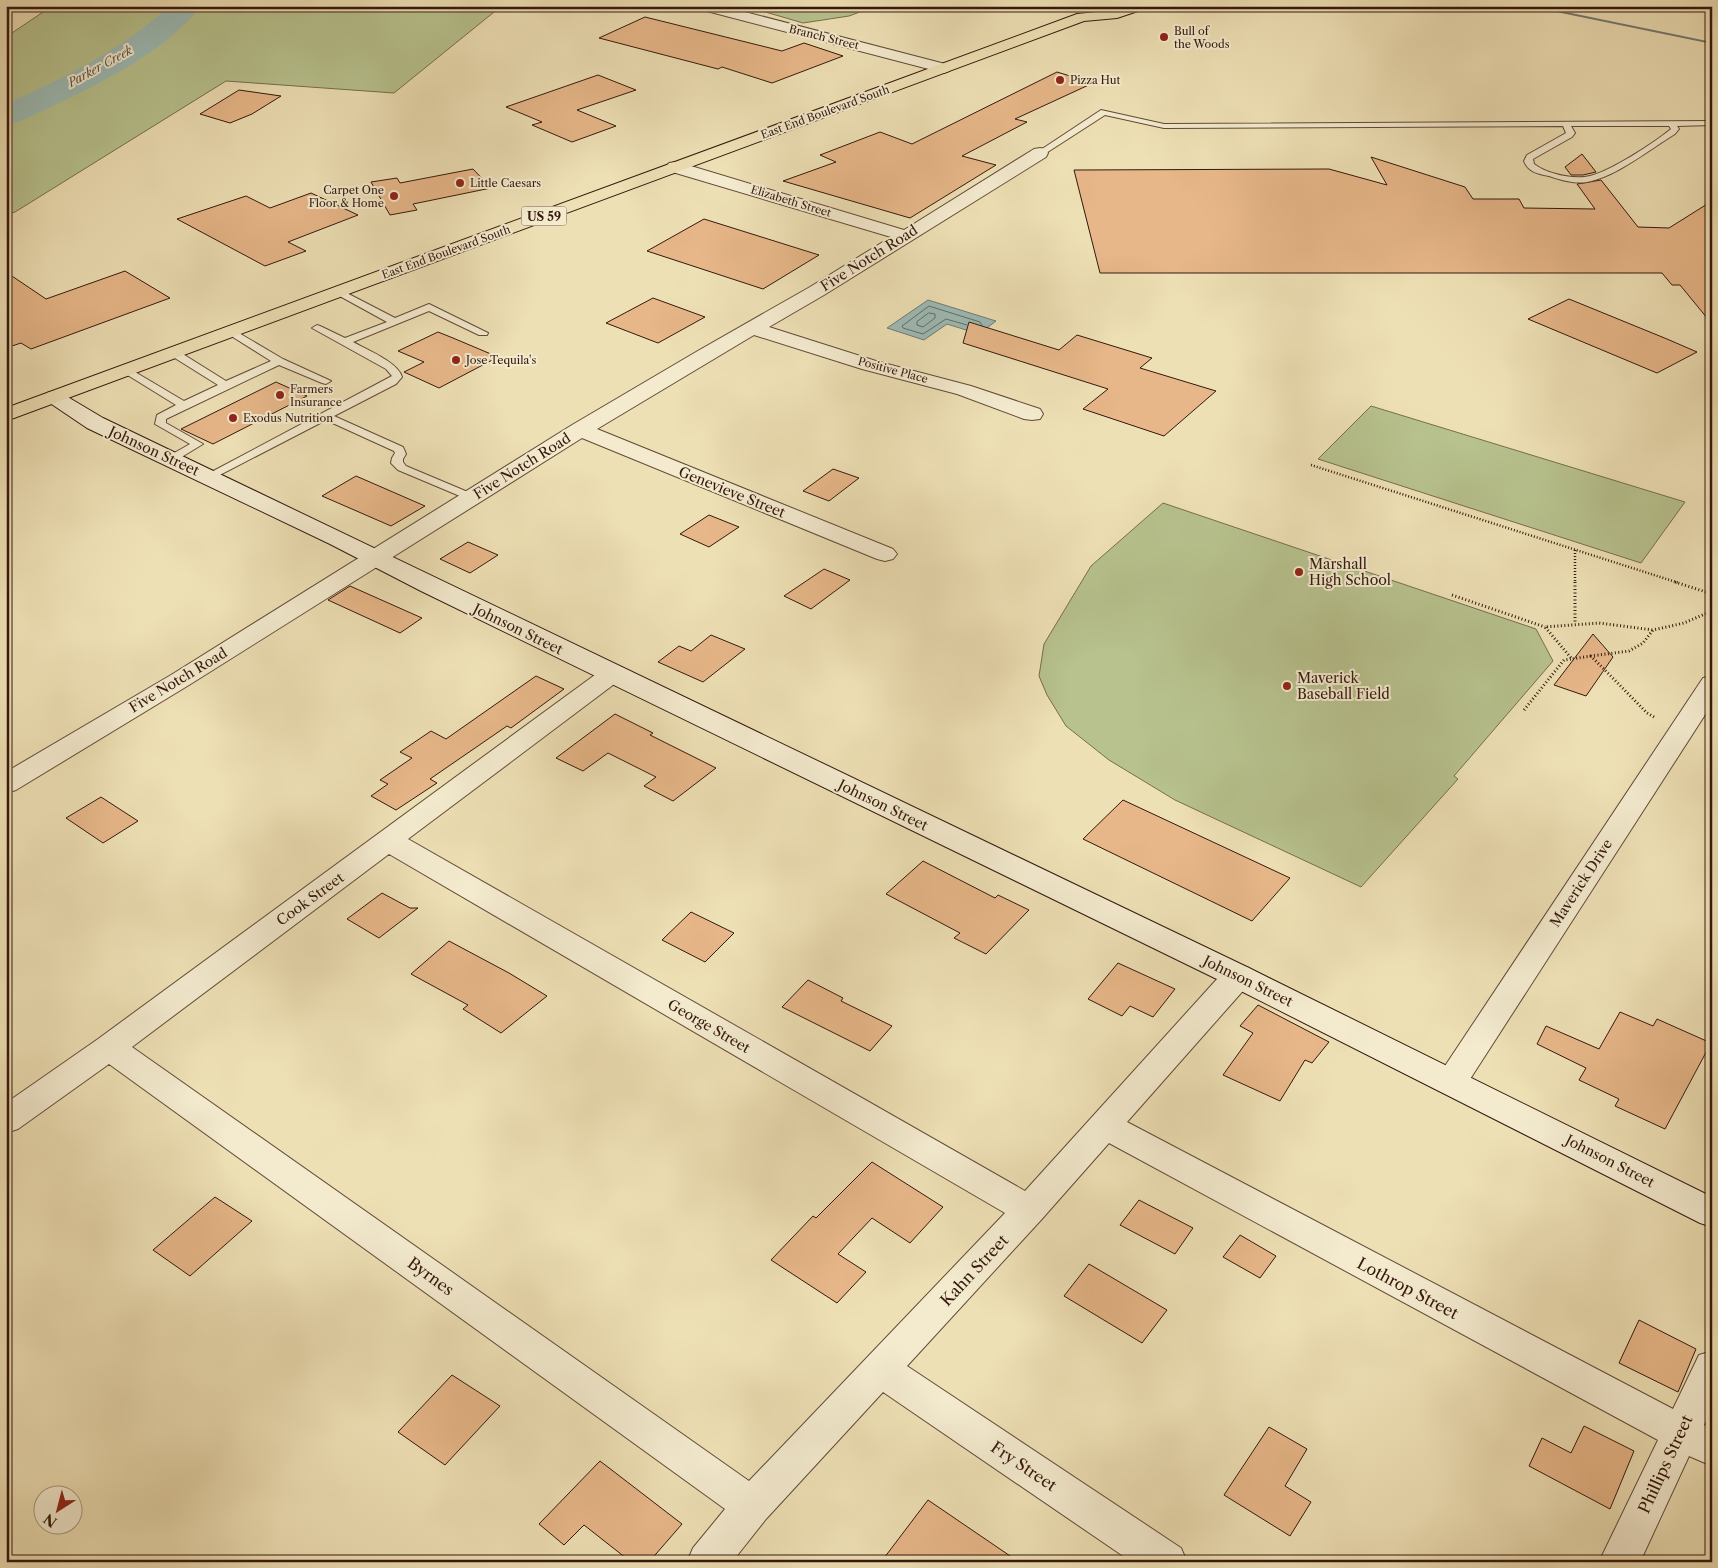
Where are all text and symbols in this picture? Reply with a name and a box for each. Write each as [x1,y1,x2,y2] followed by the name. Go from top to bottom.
[788,22,861,52] street label: Branch Street
[1174,24,1230,51] place label: Bull of the Woods
[1158,31,1170,43] marker: Bull of the Woods
[64,42,135,90] water label: Parker Creek
[1070,73,1121,87] place label: Pizza Hut
[1054,74,1066,86] marker: Pizza Hut
[759,82,891,142] street label: East End Boulevard South
[470,176,541,190] place label: Little Caesars
[454,177,466,189] marker: Little Caesars
[749,182,833,220] street label: Elizabeth Street
[309,183,384,210] place label: Carpet One Floor & Home
[388,190,400,202] marker: Carpet One Floor & Home
[522,207,566,226] road number: US 59
[817,221,921,295] street label: Five Notch Road
[380,222,512,282] street label: East End Boulevard South
[464,353,536,367] place label: Jose Tequila's
[450,354,462,366] marker: Jose Tequila's
[856,354,930,386] street label: Positive Place
[290,382,342,409] place label: Farmers Insurance
[274,389,286,401] marker: Farmers Insurance
[243,411,333,425] place label: Exodus Nutrition
[227,412,239,424] marker: Exodus Nutrition
[104,421,202,480] street label: Johnson Street
[470,429,574,503] street label: Five Notch Road
[676,462,788,522] street label: Genevieve Street
[1309,555,1391,589] place label: Marshall High School
[1293,566,1305,578] marker: Marshall High School
[468,599,566,659] street label: Johnson Street
[126,643,231,716] street label: Five Notch Road
[1297,669,1390,703] place label: Maverick Baseball Field
[1281,680,1293,692] marker: Maverick Baseball Field
[833,775,931,835] street label: Johnson Street
[1546,835,1616,930] street label: Maverick Drive
[273,868,347,930] street label: Cook Street
[1198,951,1296,1011] street label: Johnson Street
[665,995,753,1057] street label: George Street
[1561,1130,1658,1191] street label: Johnson Street
[936,1230,1012,1310] street label: Kahn Street
[404,1252,458,1300] street label: Byrnes
[1354,1253,1462,1323] street label: Lothrop Street
[1633,1411,1697,1516] street label: Phillips Street
[987,1437,1061,1495] street label: Fry Street
[32,1486,82,1536] north arrow
[40,1510,61,1531] text: N

